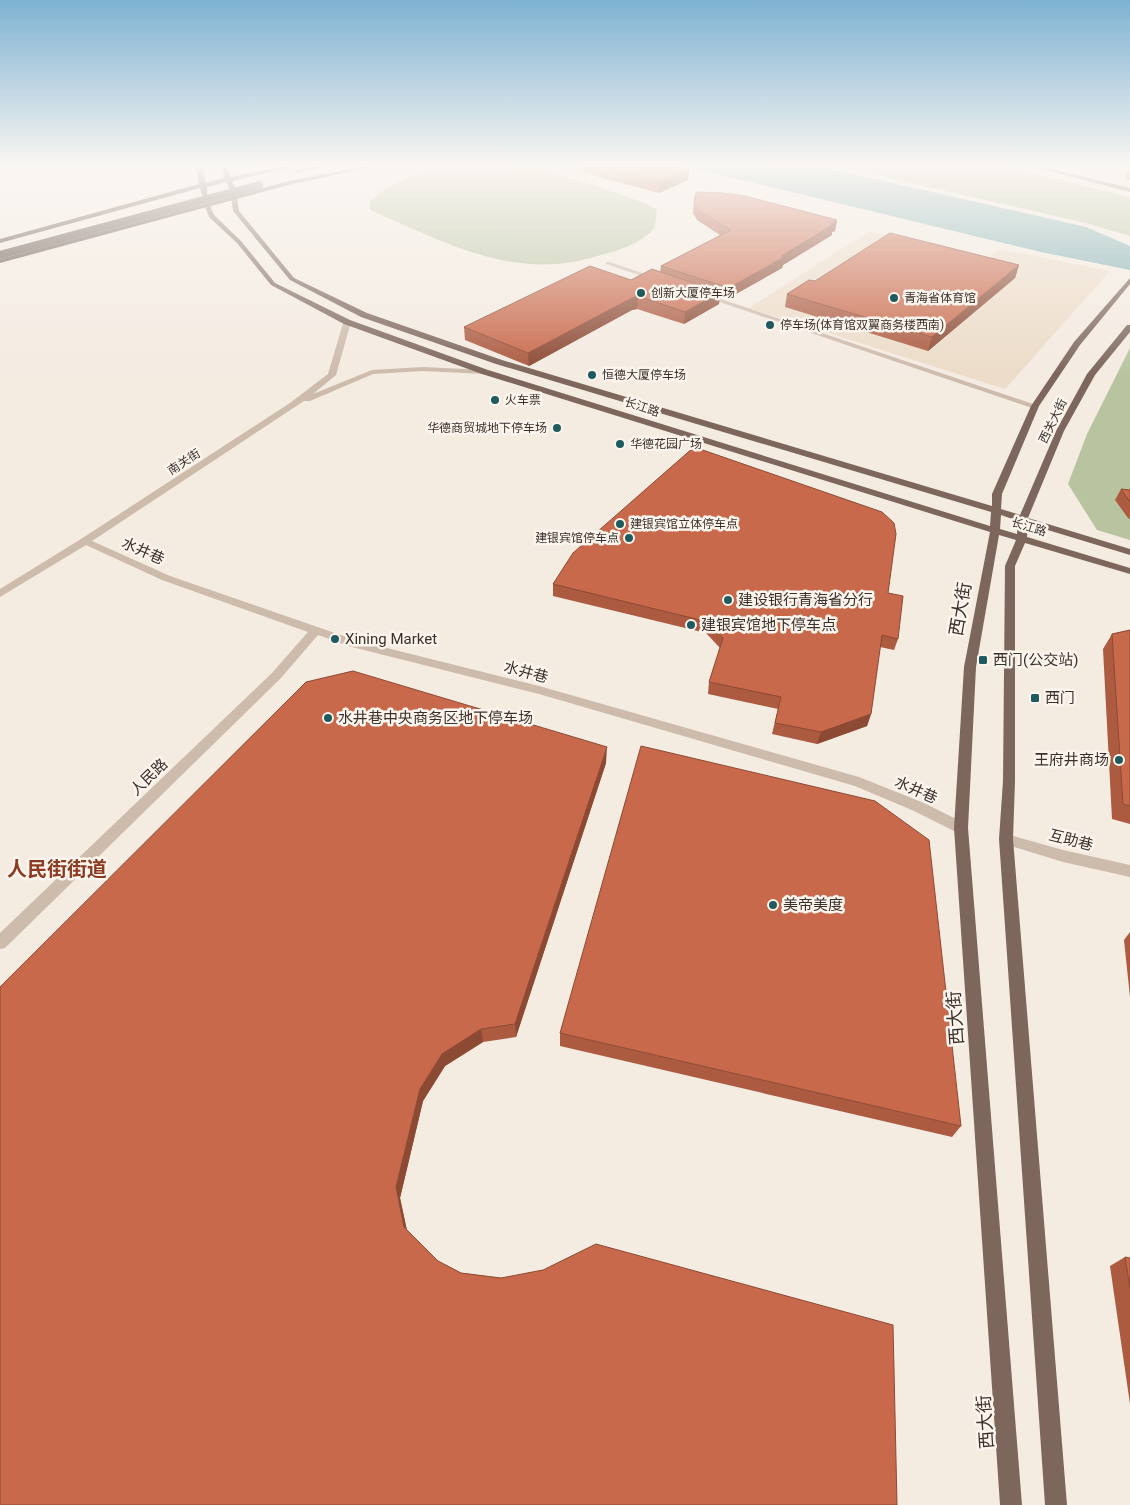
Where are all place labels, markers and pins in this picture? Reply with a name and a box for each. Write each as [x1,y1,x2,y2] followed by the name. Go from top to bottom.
[651,286,735,300] place label: 创新大厦停车场
[635,287,647,299] marker: 创新大厦停车场
[904,291,976,305] place label: 青海省体育馆
[888,292,900,304] marker: 青海省体育馆
[780,318,944,332] place label: 停车场(体育馆双翼商务楼西南)
[764,319,776,331] marker: 停车场(体育馆双翼商务楼西南)
[602,368,686,382] place label: 恒德大厦停车场
[586,369,598,381] marker: 恒德大厦停车场
[505,393,541,407] place label: 火车票
[489,394,501,406] marker: 火车票
[427,421,547,435] place label: 华德商贸城地下停车场
[551,422,563,434] marker: 华德商贸城地下停车场
[630,437,702,451] place label: 华德花园广场
[614,438,626,450] marker: 华德花园广场
[630,517,738,531] place label: 建银宾馆立体停车点
[614,518,626,530] marker: 建银宾馆立体停车点
[535,531,619,545] place label: 建银宾馆停车点
[623,532,635,544] marker: 建银宾馆停车点
[738,591,873,609] place label: 建设银行青海省分行
[722,594,734,606] marker: 建设银行青海省分行
[701,616,836,634] place label: 建银宾馆地下停车点
[685,619,697,631] marker: 建银宾馆地下停车点
[345,630,437,648] place label: Xining Market
[329,633,341,645] marker: Xining Market
[993,651,1078,669] place label: 西门(公交站)
[977,654,989,666] marker: 西门(公交站)
[1045,689,1075,707] place label: 西门
[1029,692,1041,704] marker: 西门
[338,709,533,727] place label: 水井巷中央商务区地下停车场
[322,712,334,724] marker: 水井巷中央商务区地下停车场
[1034,751,1109,769] place label: 王府井商场
[1113,754,1125,766] marker: 王府井商场
[783,896,843,914] place label: 美帝美度
[767,899,779,911] marker: 美帝美度

